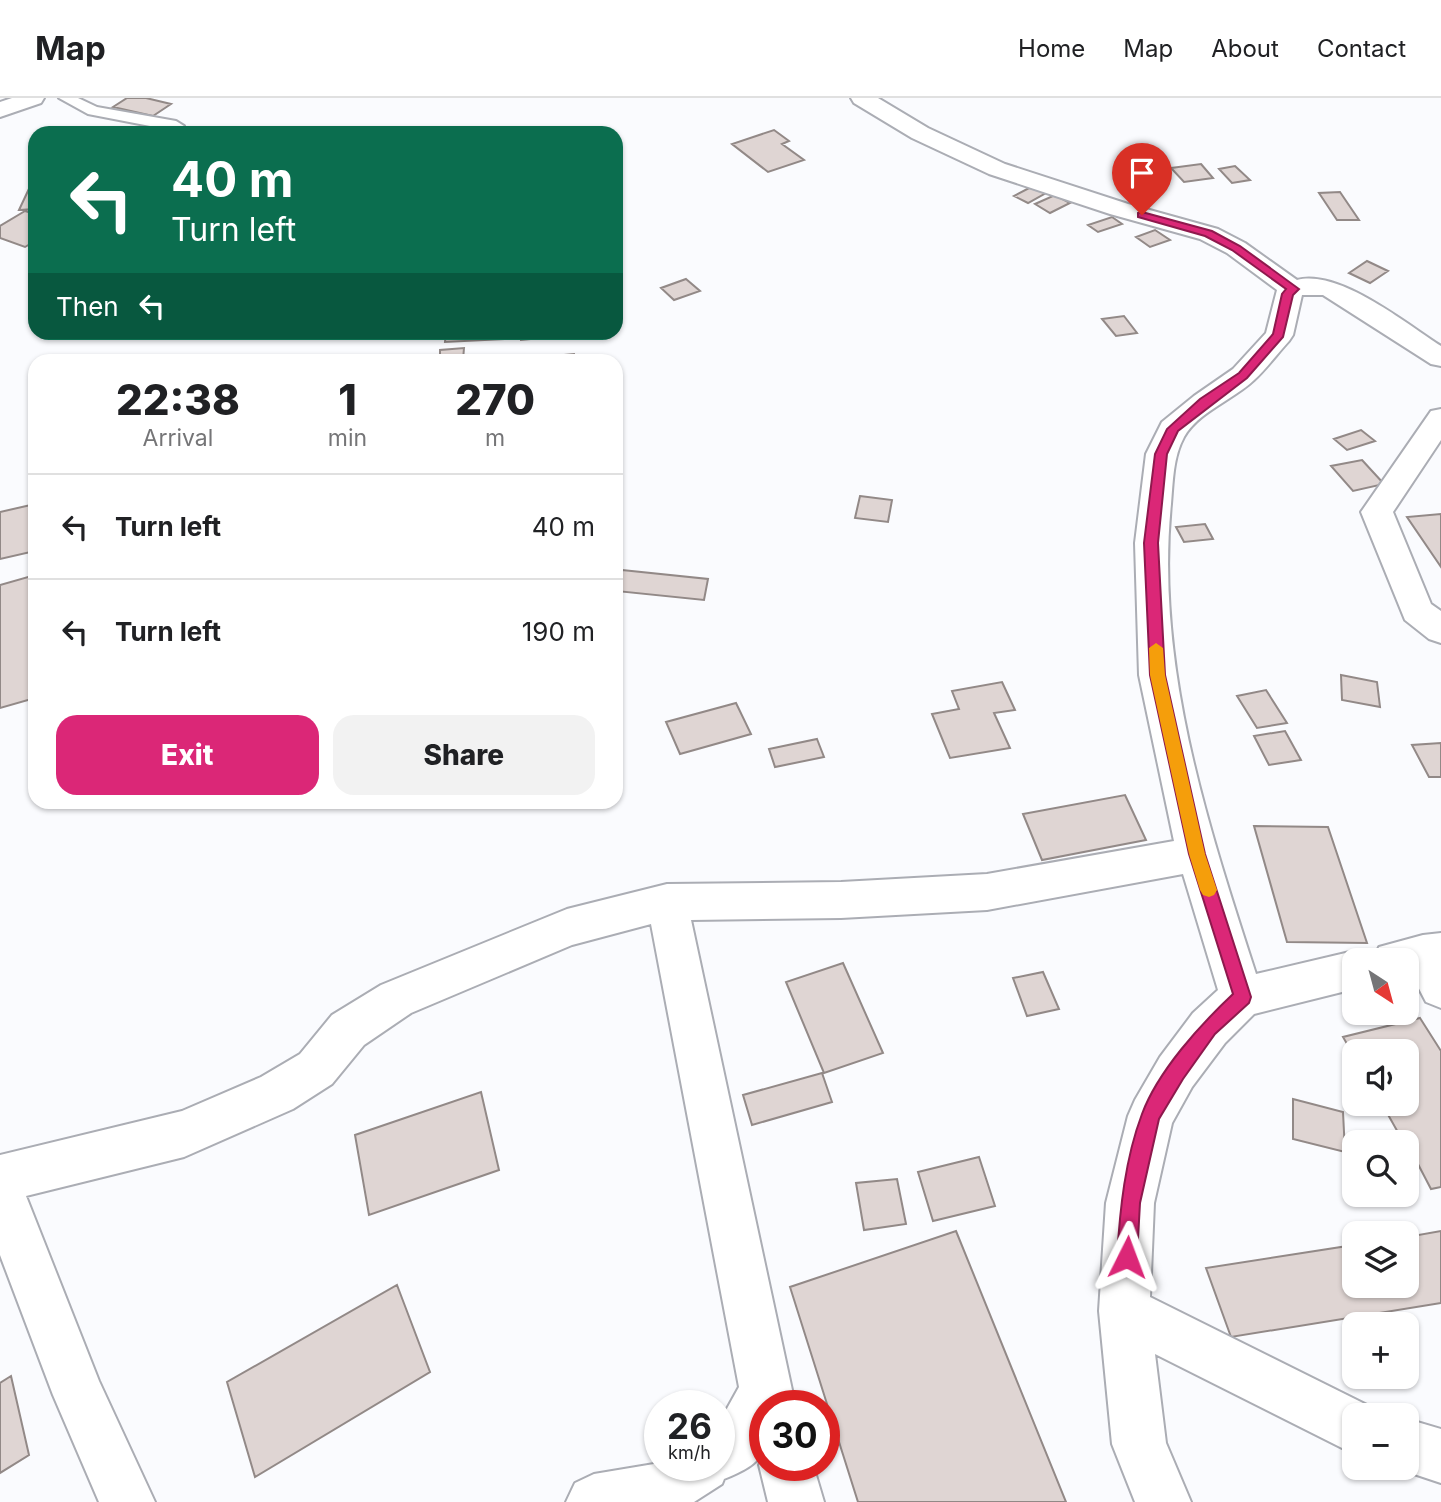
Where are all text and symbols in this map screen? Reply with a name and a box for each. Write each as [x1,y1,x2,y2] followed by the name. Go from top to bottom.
[35,28,106,68] text: Map
[1018,34,1085,63] text: Home
[1123,34,1173,63] text: Map
[1211,34,1279,63] text: About
[1317,34,1406,63] text: Contact
[1112,143,1172,215] pin
[171,150,294,209] text: 40 m
[56,154,147,245] icon: left
[1123,154,1161,192] icon: arrive
[171,210,296,249] text: Turn left
[133,287,171,325] icon: left
[56,291,119,322] text: Then
[116,374,240,425] text: 22:38
[338,374,357,425] text: 1
[455,374,535,425] text: 270
[143,424,213,452] text: Arrival
[328,424,367,452] text: min
[485,424,505,452] text: m
[56,508,94,546] icon: left
[115,511,221,542] text: Turn left
[532,511,595,542] text: 40 m
[56,613,94,651] icon: left
[115,616,221,647] text: Turn left
[522,616,595,647] text: 190 m
[56,715,319,795] button: Exit
[333,715,595,795] button: Share
[1342,948,1419,1026] north arrow
[1342,948,1419,1480] map controls
[1342,1039,1419,1116] button: sound
[1342,1130,1419,1207] button: search
[1090,1220,1164,1294] position arrow
[1342,1221,1419,1298] button: layers
[1342,1312,1419,1389] button: +
[749,1390,840,1481] speed limit sign: 30
[1342,1403,1419,1480] button: −
[667,1405,712,1447] text: 26
[668,1442,711,1463] text: km/h

